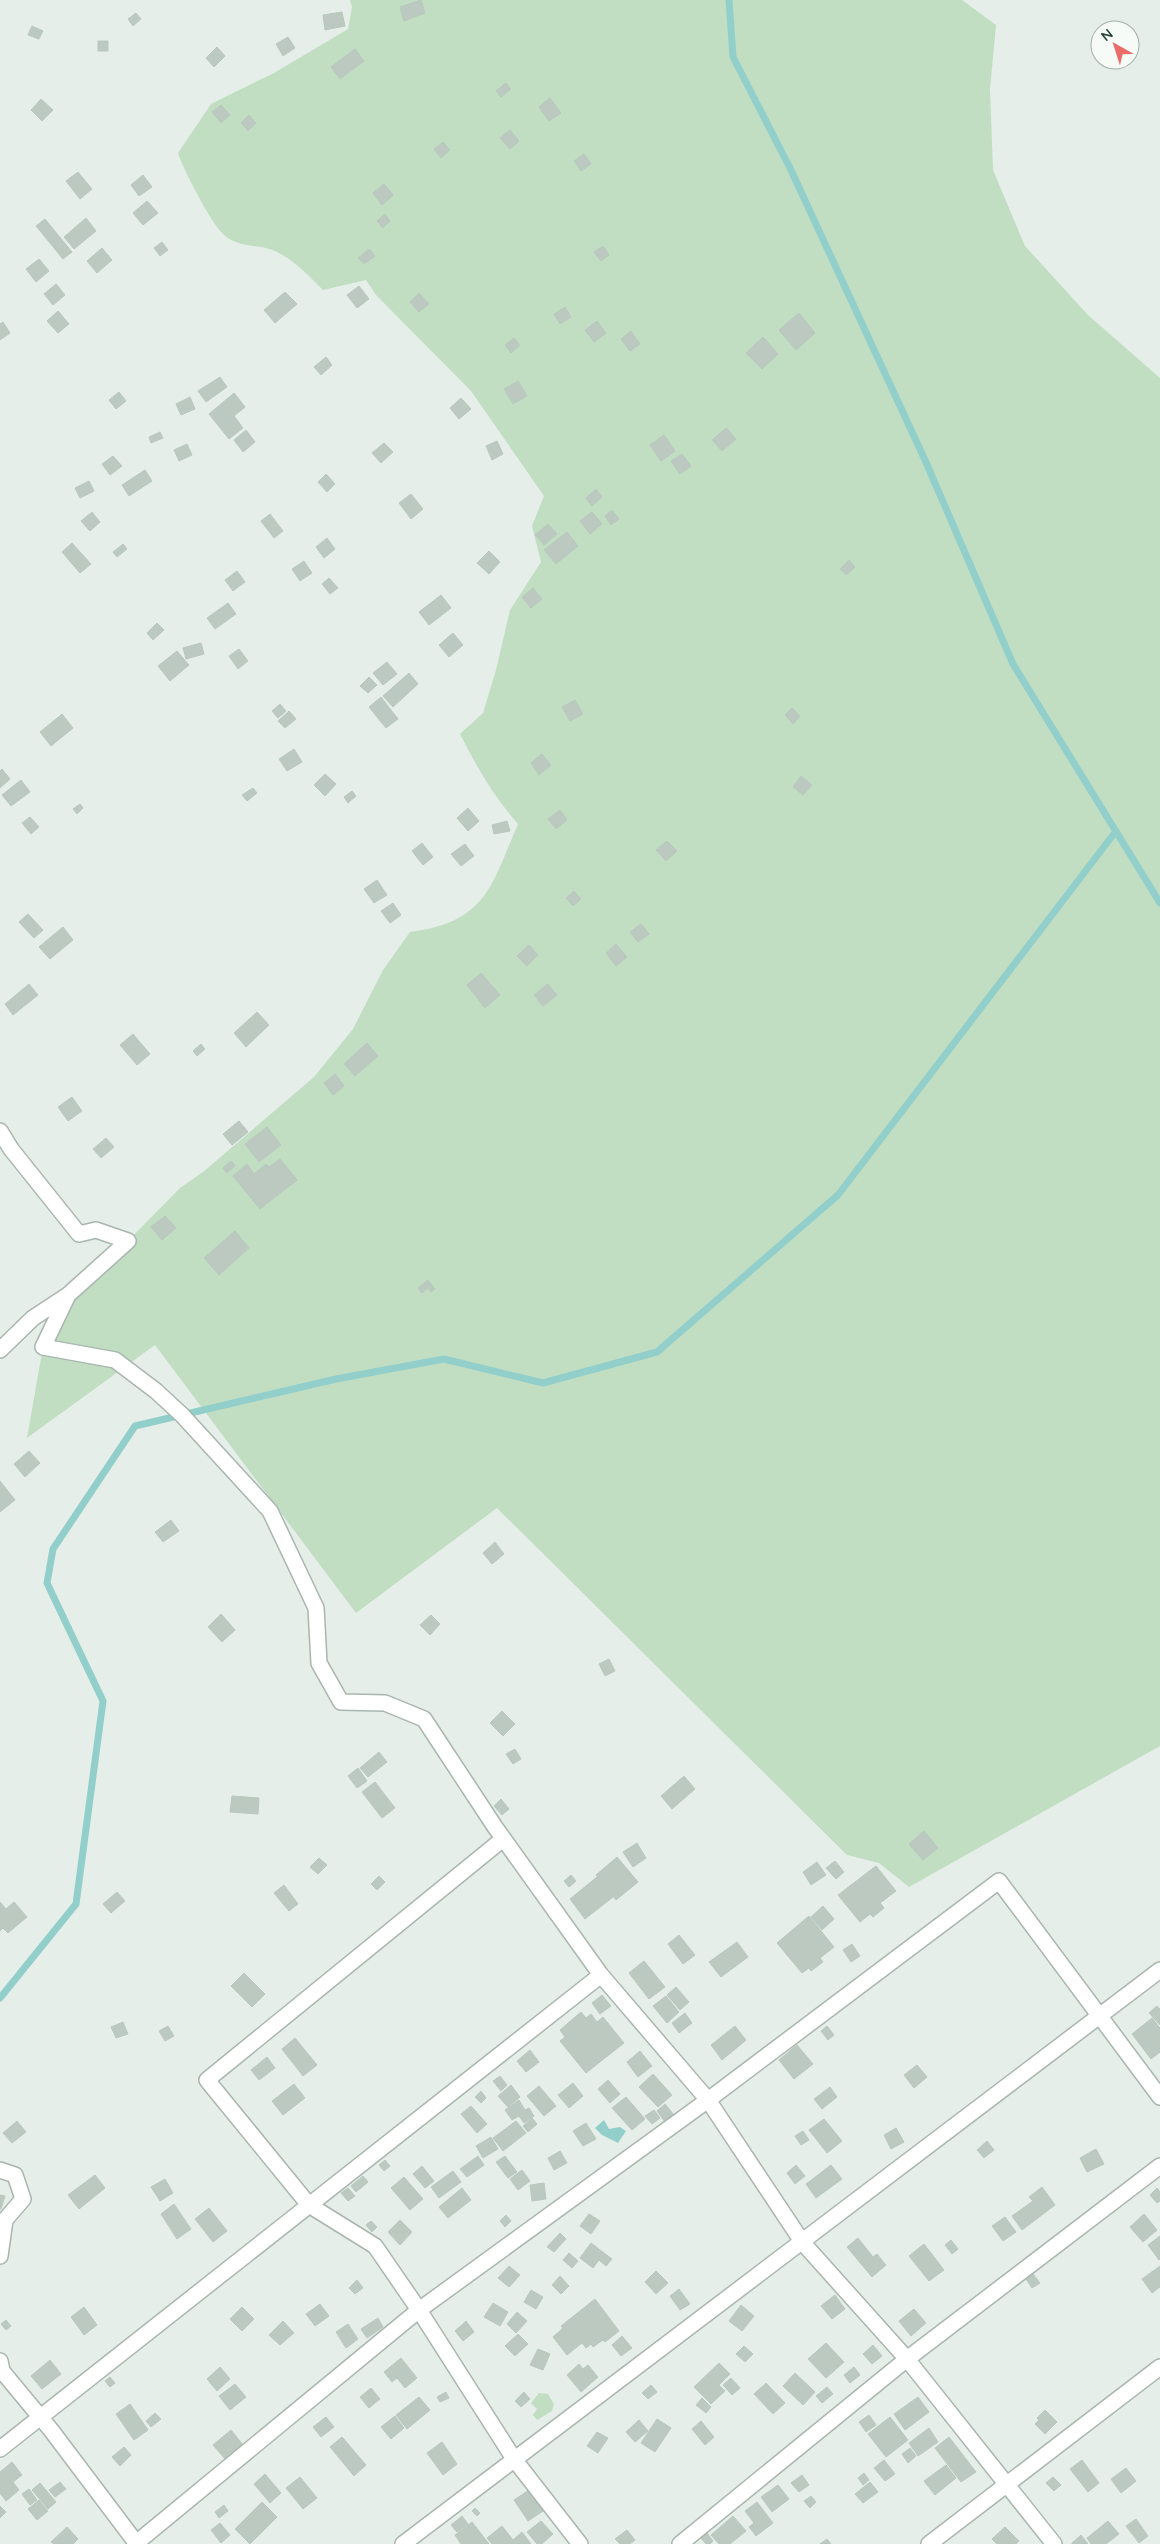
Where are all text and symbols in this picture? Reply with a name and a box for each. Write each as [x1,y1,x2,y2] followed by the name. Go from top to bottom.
[1090,20,1140,70] north arrow
[1097,25,1116,45] text: N

